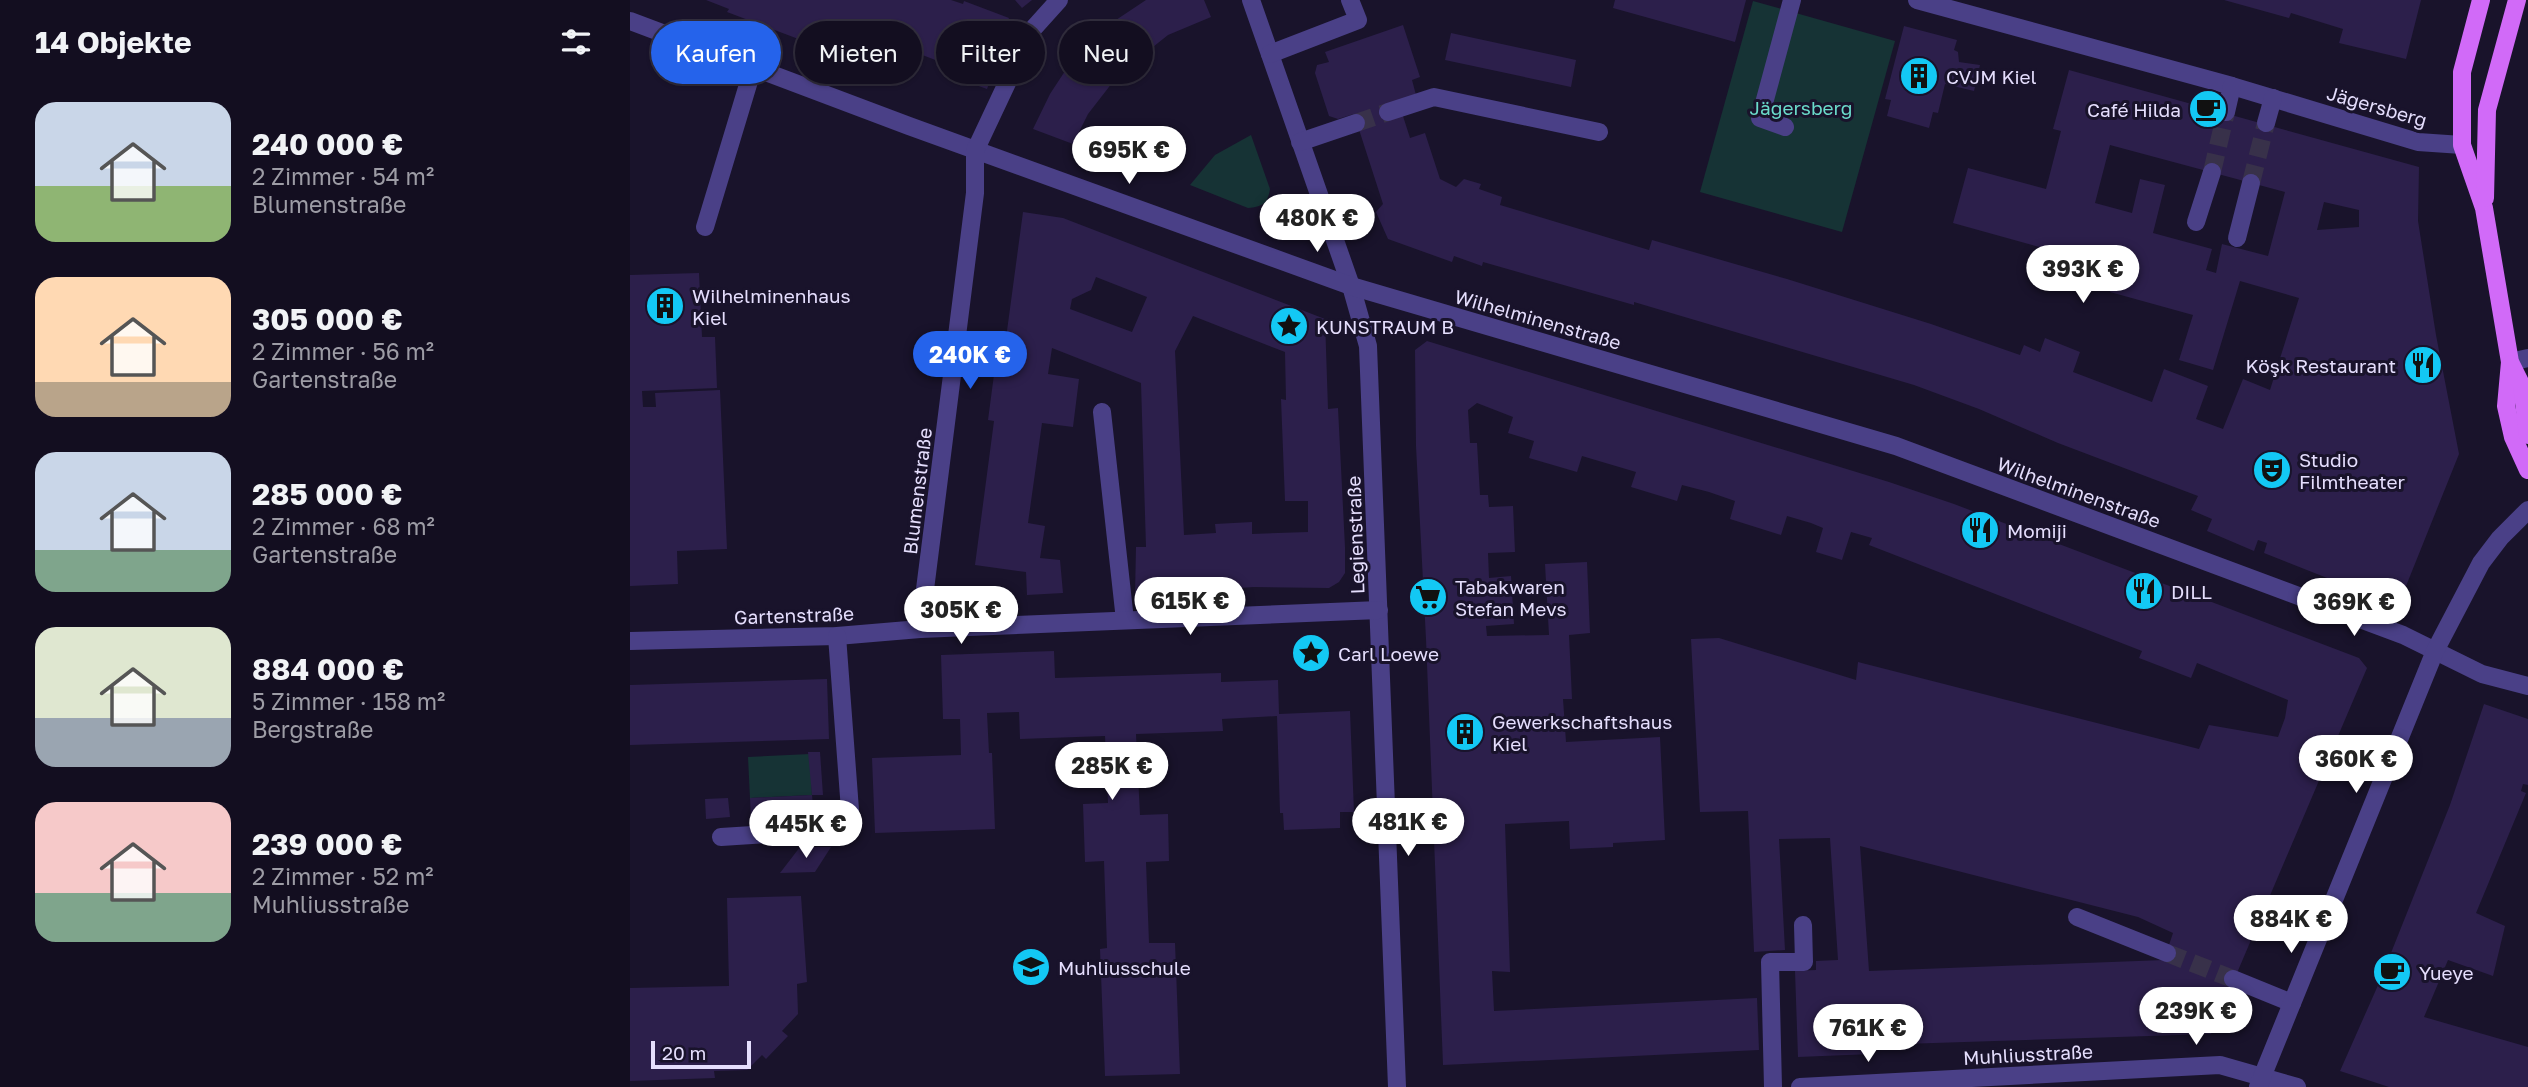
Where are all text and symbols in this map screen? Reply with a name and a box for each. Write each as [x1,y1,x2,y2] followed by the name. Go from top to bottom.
[651,21,781,84] chip: Kaufen
[795,21,922,84] chip: Mieten
[936,21,1045,84] chip: Filter
[1059,21,1153,84] chip: Neu
[557,23,595,61] icon: filters
[35,24,192,60] text: 14 Objekte
[1898,55,1940,97] building icon: CVJM Kiel
[1946,65,2037,88] place label: CVJM Kiel
[2324,81,2430,131] street label: Jägersberg
[2187,88,2229,130] cafe icon: Café Hilda
[1749,96,1853,119] park label: Jägersberg
[2087,98,2181,121] place label: Café Hilda
[252,126,403,162] text: 240 000 €
[1072,127,1186,186] pin: 695K €
[91,130,175,214] icon: home
[1088,135,1170,163] text: 695K €
[252,162,434,190] text: 2 Zimmer · 54 m²
[252,190,406,218] text: Blumenstraße
[1260,194,1374,254] pin: 480K €
[1276,203,1358,231] text: 480K €
[2026,246,2140,305] pin: 393K €
[2042,254,2124,282] text: 393K €
[692,284,850,329] place label: Wilhelminenhaus Kiel
[1452,284,1624,354] street label: Wilhelminenstraße
[644,285,686,327] building icon: Wilhelminenhaus Kiel
[252,301,403,337] text: 305 000 €
[91,305,175,389] icon: home
[1268,305,1310,347] place icon: KUNSTRAUM B
[1316,315,1454,338] place label: KUNSTRAUM B
[913,332,1027,391] pin: 240K €
[252,337,434,365] text: 2 Zimmer · 56 m²
[929,340,1011,368] text: 240K €
[2402,344,2444,386] restaurant icon: Köşk Restaurant
[2246,354,2396,377] place label: Köşk Restaurant
[252,365,397,393] text: Gartenstraße
[898,426,936,556] street label: Blumenstraße
[2299,448,2406,493] place label: Studio Filmtheater
[2251,449,2293,491] theatre icon: Studio Filmtheater
[1994,452,2164,532] street label: Wilhelminenstraße
[1341,475,1369,595] street label: Legienstraße
[252,476,402,512] text: 285 000 €
[91,480,175,564] icon: home
[1959,509,2001,551] restaurant icon: Momiji
[252,512,435,540] text: 2 Zimmer · 68 m²
[2007,519,2067,542] place label: Momiji
[252,540,397,568] text: Gartenstraße
[2123,570,2165,612] restaurant icon: DILL
[1455,575,1567,620] place label: Tabakwaren Stefan Mevs
[1407,576,1449,618] supermarket icon: Tabakwaren Stefan Mevs
[1133,578,1247,637] pin: 615K €
[2297,578,2411,638] pin: 369K €
[2171,580,2212,603] place label: DILL
[904,586,1018,646] pin: 305K €
[1150,586,1230,614] text: 615K €
[2313,587,2395,615] text: 369K €
[920,595,1002,623] text: 305K €
[734,601,854,629] street label: Gartenstraße
[1290,632,1332,674] place icon: Carl Loewe
[1338,642,1439,665] place label: Carl Loewe
[252,651,404,687] text: 884 000 €
[91,655,175,739] icon: home
[252,687,445,715] text: 5 Zimmer · 158 m²
[1492,710,1672,755] place label: Gewerkschaftshaus Kiel
[1444,711,1486,753] building icon: Gewerkschaftshaus Kiel
[252,715,373,743] text: Bergstraße
[2299,736,2413,795] pin: 360K €
[1055,742,1169,802] pin: 285K €
[2315,744,2397,772] text: 360K €
[1071,751,1153,779] text: 285K €
[1351,798,1465,858] pin: 481K €
[749,800,863,860] pin: 445K €
[1368,807,1448,835] text: 481K €
[765,809,847,837] text: 445K €
[252,826,402,862] text: 239 000 €
[91,830,175,914] icon: home
[252,862,434,890] text: 2 Zimmer · 52 m²
[252,890,409,918] text: Muhliusstraße
[2234,895,2348,955] pin: 884K €
[2250,904,2332,932] text: 884K €
[1010,946,1052,988] school or university icon: Muhliusschule
[2371,951,2413,993] cafe icon: Yueye
[1058,956,1191,979] place label: Muhliusschule
[2419,961,2473,984] place label: Yueye
[2139,988,2253,1047] pin: 239K €
[2155,996,2237,1024] text: 239K €
[1811,1004,1925,1064] pin: 761K €
[1829,1013,1907,1041] text: 761K €
[651,1038,751,1070] scale bar
[1963,1039,2093,1069] street label: Muhliusstraße
[662,1041,706,1064] text: 20 m

